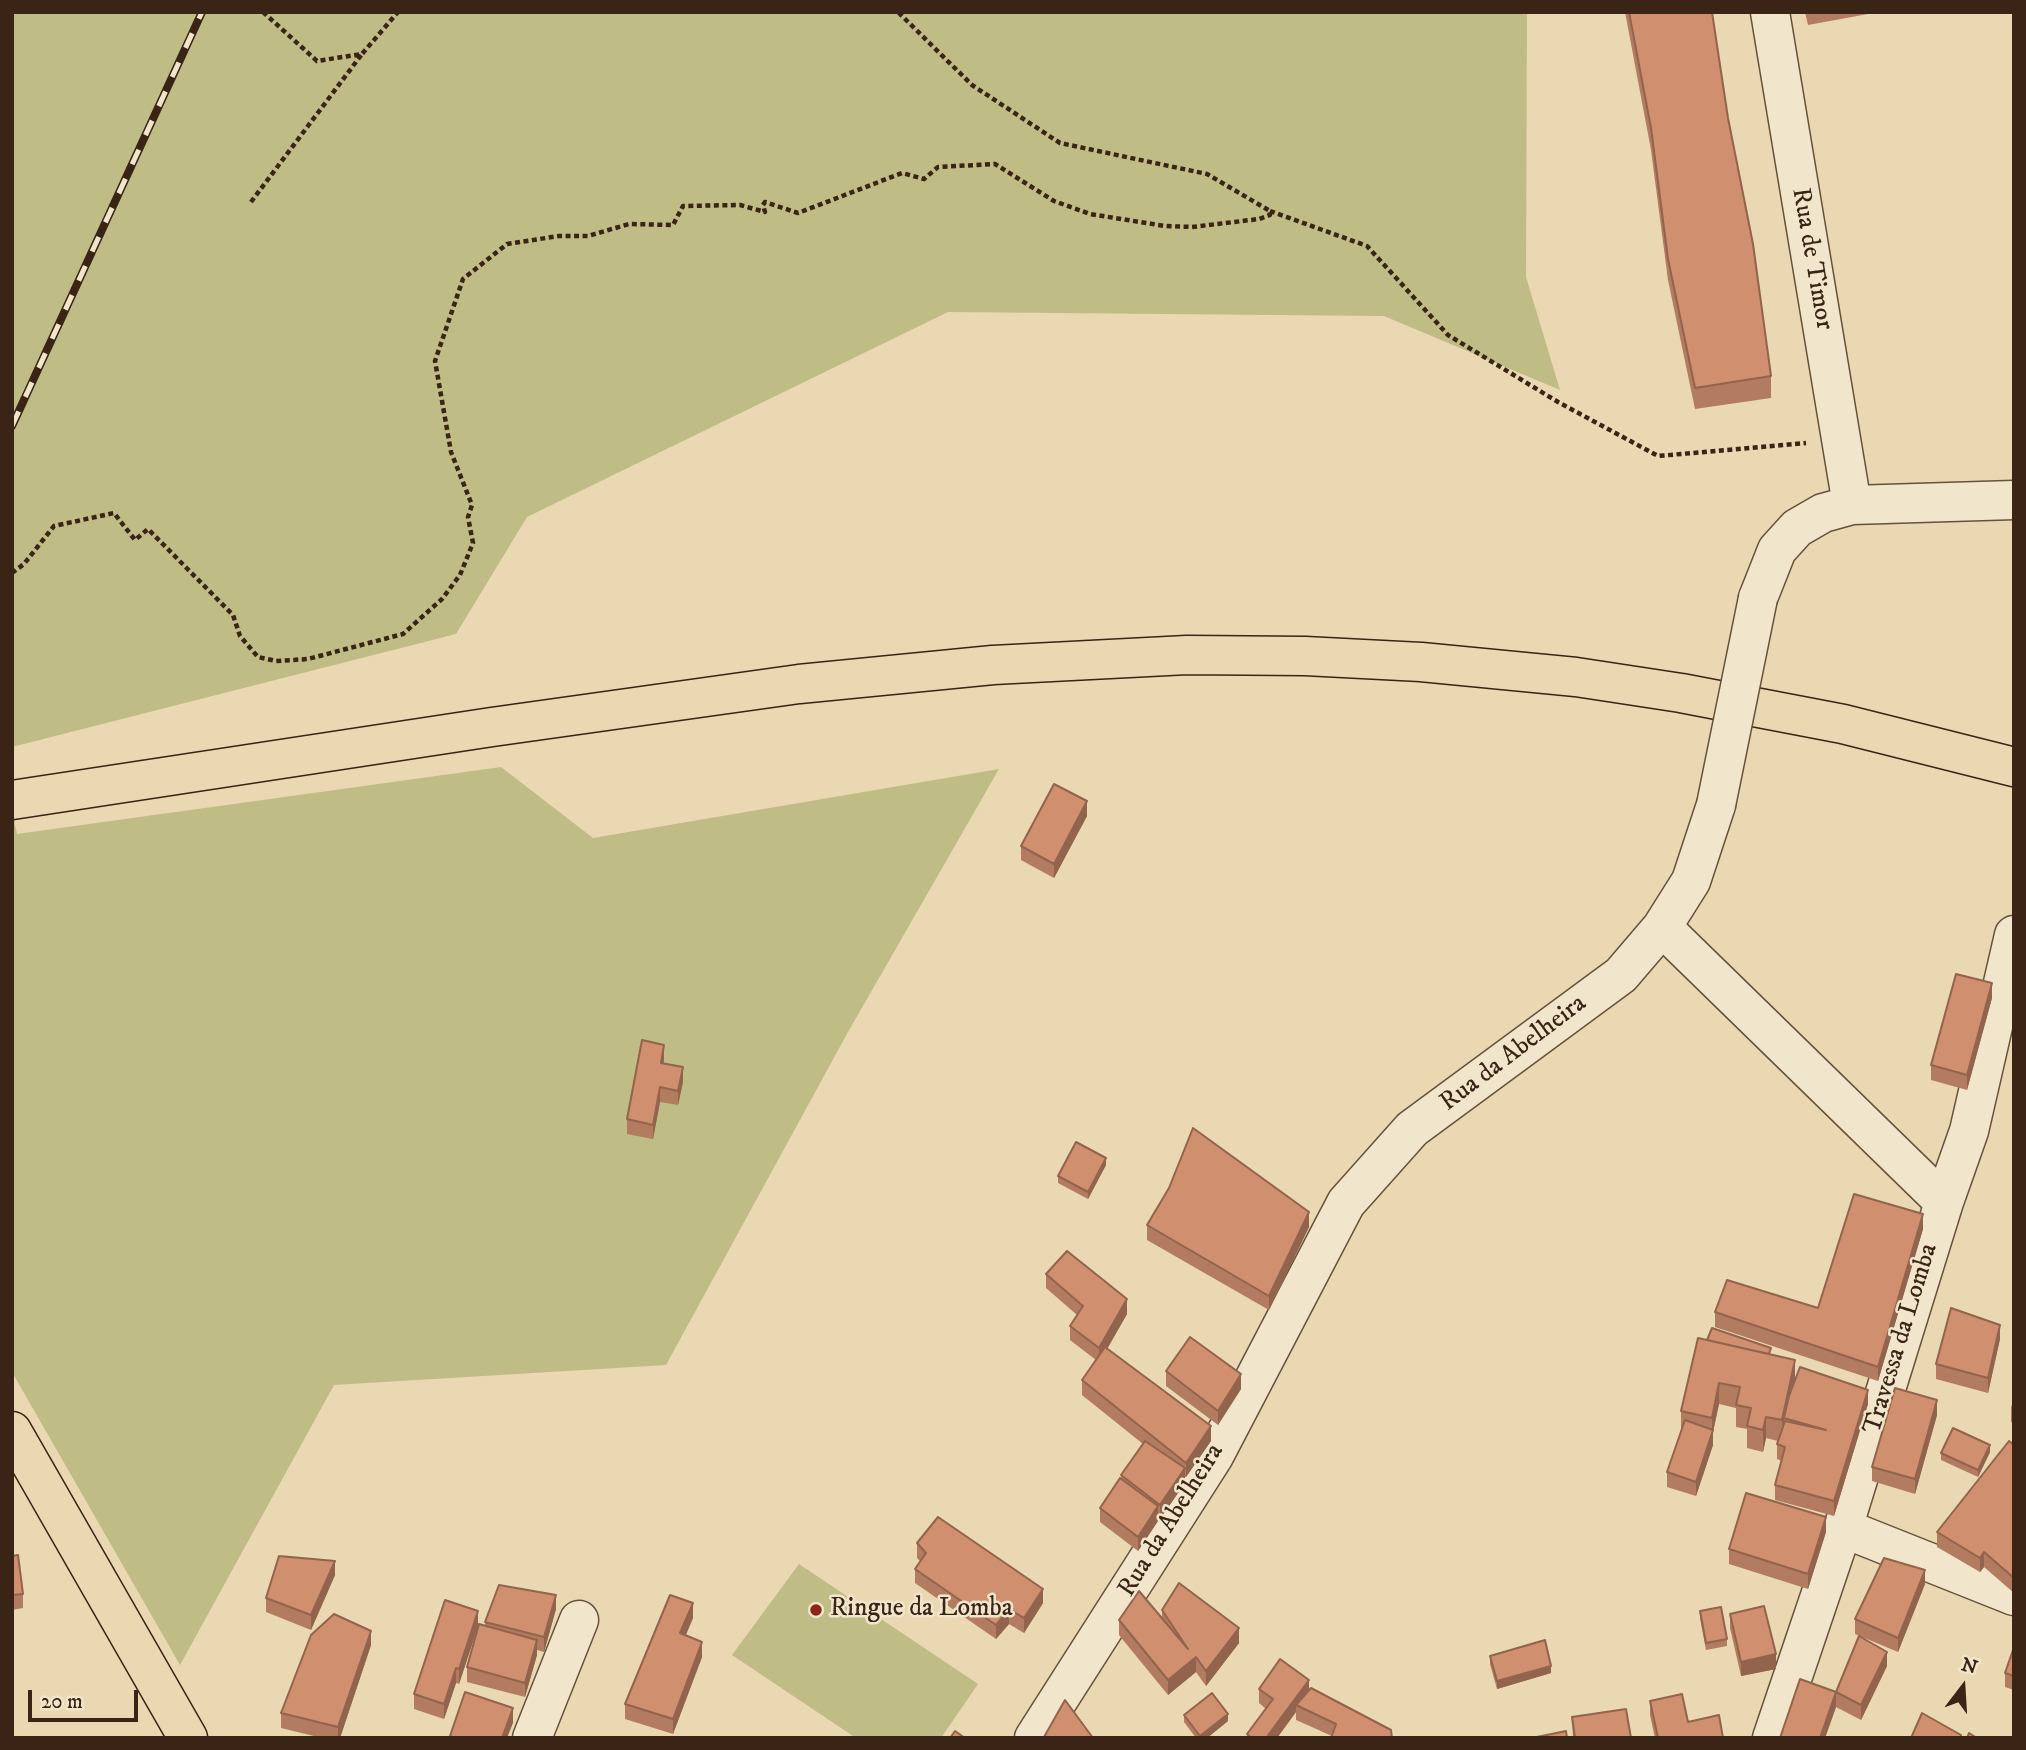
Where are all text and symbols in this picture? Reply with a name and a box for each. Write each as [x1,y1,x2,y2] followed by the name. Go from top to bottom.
[1783,186,1839,332] street label: Rua de Timor
[1435,989,1593,1119] street label: Rua da Abelheira
[1858,1240,1946,1438] street label: Travessa da Lomba
[1112,1438,1232,1604] street label: Rua da Abelheira
[830,1594,1013,1626] place label: Ringue da Lomba
[808,1602,824,1618] marker: Ringue da Lomba
[1928,1652,1998,1722] north arrow
[1958,1653,1980,1680] text: N
[32,1676,142,1720] scale bar
[41,1689,83,1715] text: 20 m

